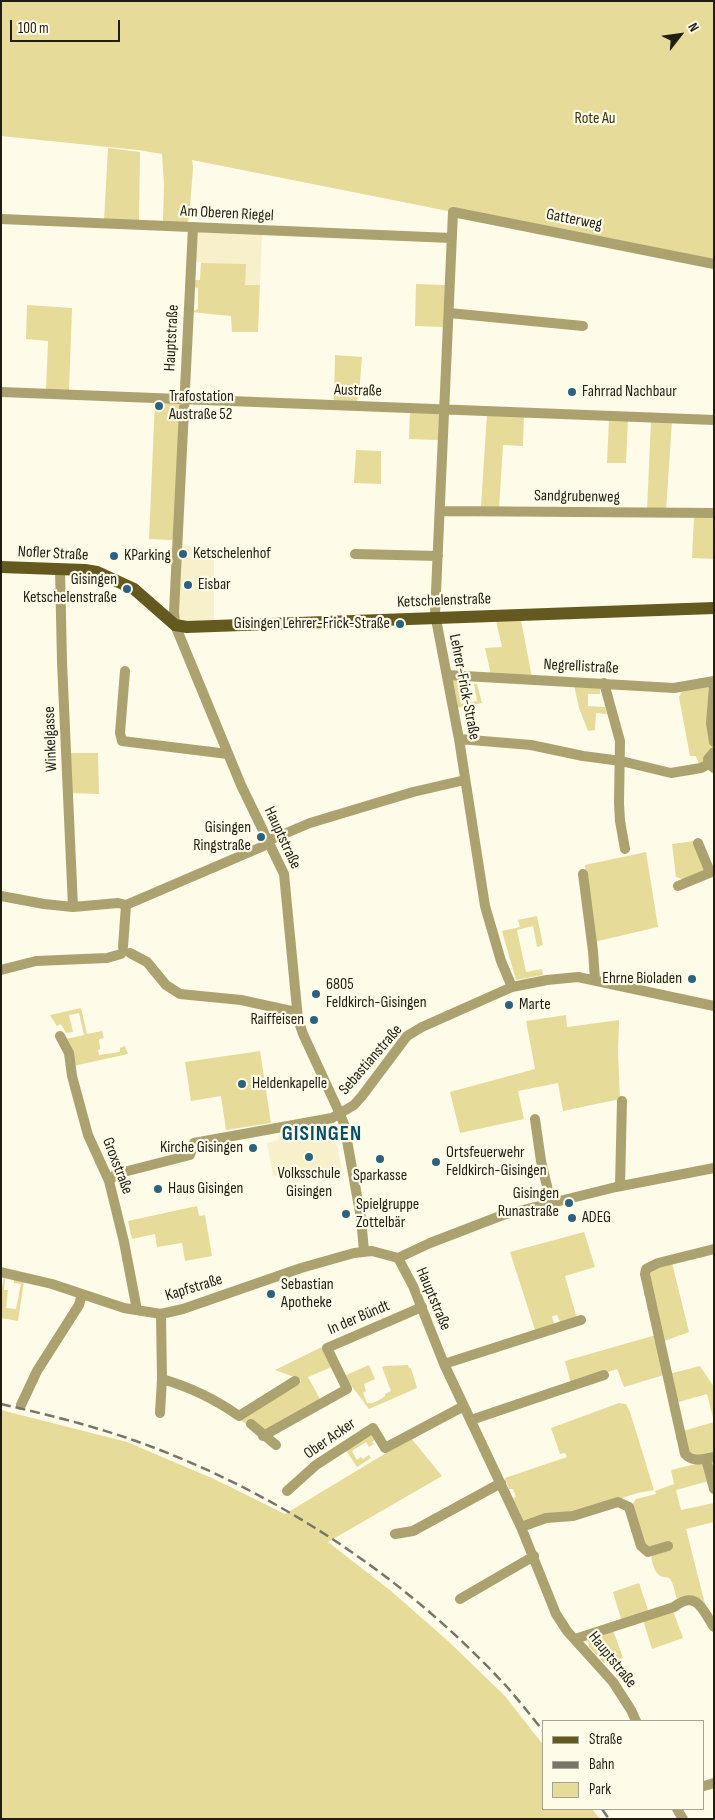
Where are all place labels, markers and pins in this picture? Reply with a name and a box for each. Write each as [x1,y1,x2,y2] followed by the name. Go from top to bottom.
[582,382,677,402] place label: Fahrrad Nachbaur
[566,386,578,398] marker: Fahrrad Nachbaur
[169,387,234,425] place label: Trafostation Austraße 52
[153,400,165,412] marker: Trafostation Austraße 52
[193,544,271,564] place label: Ketschelenhof
[124,546,171,566] place label: KParking
[177,548,189,560] marker: Ketschelenhof
[108,550,120,562] marker: KParking
[23,570,117,608] place label: Gisingen Ketschelenstraße
[198,575,231,595] place label: Eisbar
[182,579,194,591] marker: Eisbar
[121,583,133,595] marker: Gisingen Ketschelenstraße
[234,614,390,634] place label: Gisingen Lehrer-Frick-Straße
[394,618,406,630] marker: Gisingen Lehrer-Frick-Straße
[193,818,251,856] place label: Gisingen Ringstraße
[255,831,267,843] marker: Gisingen Ringstraße
[602,969,682,989] place label: Ehrne Bioladen
[686,973,698,985] marker: Ehrne Bioladen
[326,975,427,1013] place label: 6805 Feldkirch-Gisingen
[310,988,322,1000] marker: 6805 Feldkirch-Gisingen
[519,995,551,1015] place label: Marte
[503,999,515,1011] marker: Marte
[250,1010,304,1030] place label: Raiffeisen
[308,1014,320,1026] marker: Raiffeisen
[252,1074,327,1094] place label: Heldenkapelle
[236,1078,248,1090] marker: Heldenkapelle
[160,1138,243,1158] place label: Kirche Gisingen
[247,1142,259,1154] marker: Kirche Gisingen
[446,1143,547,1181] place label: Ortsfeuerwehr Feldkirch-Gisingen
[303,1151,315,1163] marker: Volksschule Gisingen
[374,1153,386,1165] marker: Sparkasse
[430,1156,442,1168] marker: Ortsfeuerwehr Feldkirch-Gisingen
[278,1164,340,1202] place label: Volksschule Gisingen
[353,1166,407,1186] place label: Sparkasse
[168,1179,243,1199] place label: Haus Gisingen
[152,1183,164,1195] marker: Haus Gisingen
[498,1184,559,1222] place label: Gisingen Runastraße
[356,1195,419,1233] place label: Spielgruppe Zottelbär
[563,1197,575,1209] marker: Gisingen Runastraße
[340,1208,352,1220] marker: Spielgruppe Zottelbär
[582,1208,611,1228] place label: ADEG
[566,1212,578,1224] marker: ADEG
[281,1275,334,1313] place label: Sebastian Apotheke
[265,1288,277,1300] marker: Sebastian Apotheke

